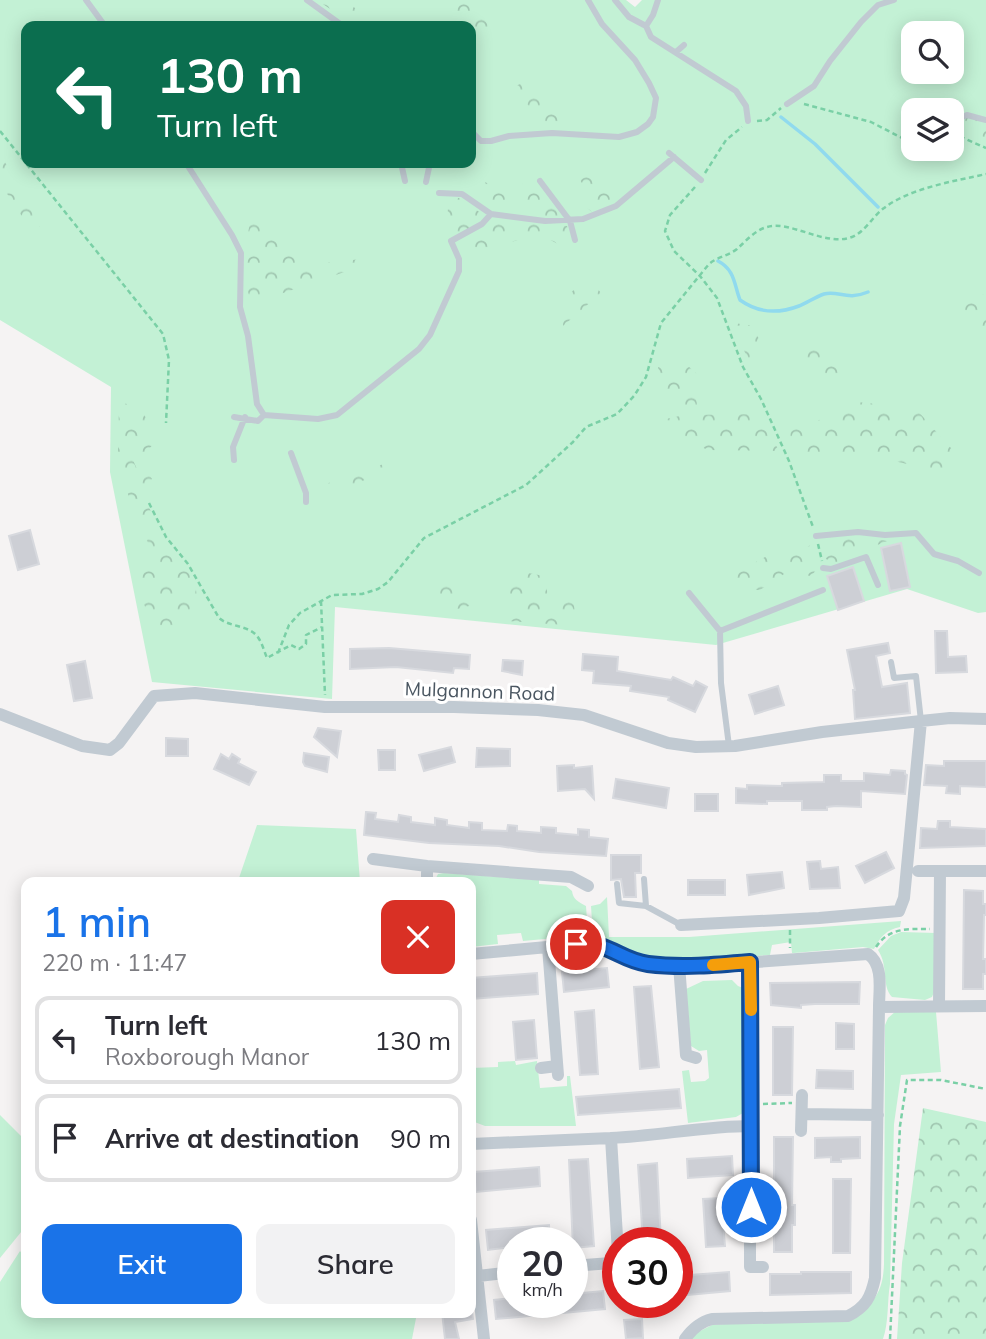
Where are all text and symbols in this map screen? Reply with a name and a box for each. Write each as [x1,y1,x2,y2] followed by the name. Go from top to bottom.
[901,21,964,161] map controls
[901,21,964,84] button: search
[157,44,303,105] text: 130 m
[42,49,133,140] icon: left
[901,98,964,161] button: layers
[157,105,277,145] text: Turn left
[404,676,556,706] street label: Mulgannon Road
[42,895,151,948] text: 1 min
[381,900,455,974] button: close
[546,914,606,974] pin
[557,925,595,963] icon: arrive
[42,948,187,977] text: 220 m · 11:47
[105,1009,207,1042] text: Turn left
[46,1021,84,1059] icon: left
[375,1024,451,1057] text: 130 m
[105,1042,309,1071] text: Roxborough Manor
[46,1119,84,1157] icon: arrive
[105,1122,360,1155] text: Arrive at destination
[390,1122,451,1155] text: 90 m
[714,1170,788,1244] position arrow
[42,1224,242,1304] button: Exit
[256,1224,455,1304] button: Share
[602,1227,693,1318] speed limit sign: 30
[521,1241,564,1285] text: 20
[522,1278,563,1301] text: km/h

